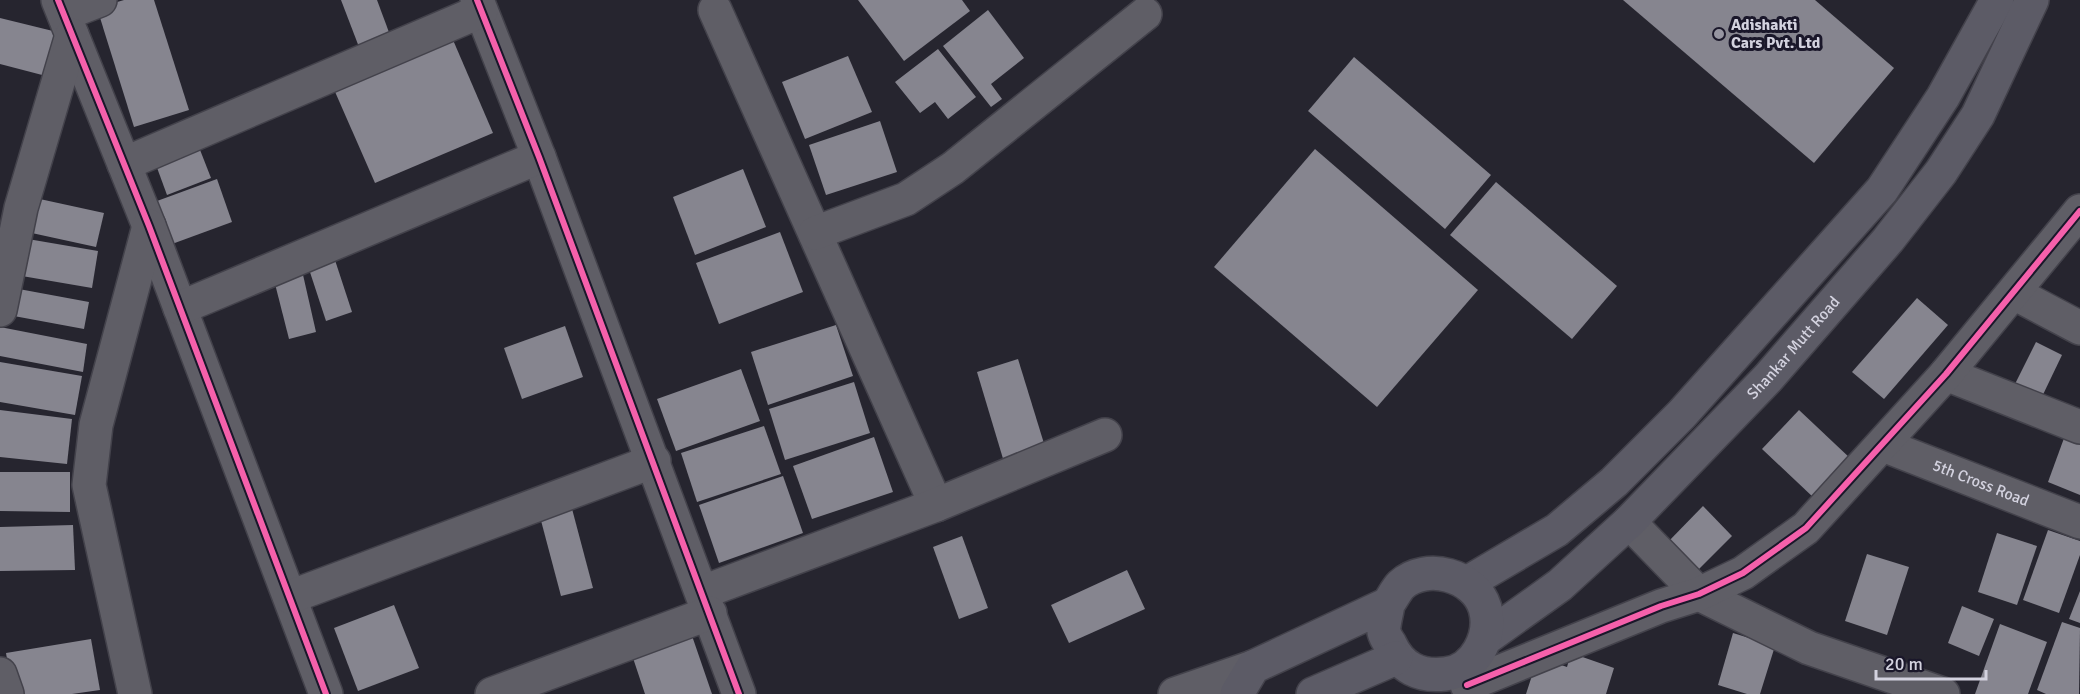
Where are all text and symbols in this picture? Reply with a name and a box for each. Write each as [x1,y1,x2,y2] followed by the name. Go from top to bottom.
[1731,15,1821,53] place label: Adishakti Cars Pvt. Ltd
[1712,27,1726,41] marker: Adishakti Cars Pvt. Ltd
[1743,292,1844,404] street label: Shankar Mutt Road
[1930,455,2032,511] street label: 5th Cross Road
[1876,643,1986,681] scale bar
[1885,653,1923,675] text: 20 m

